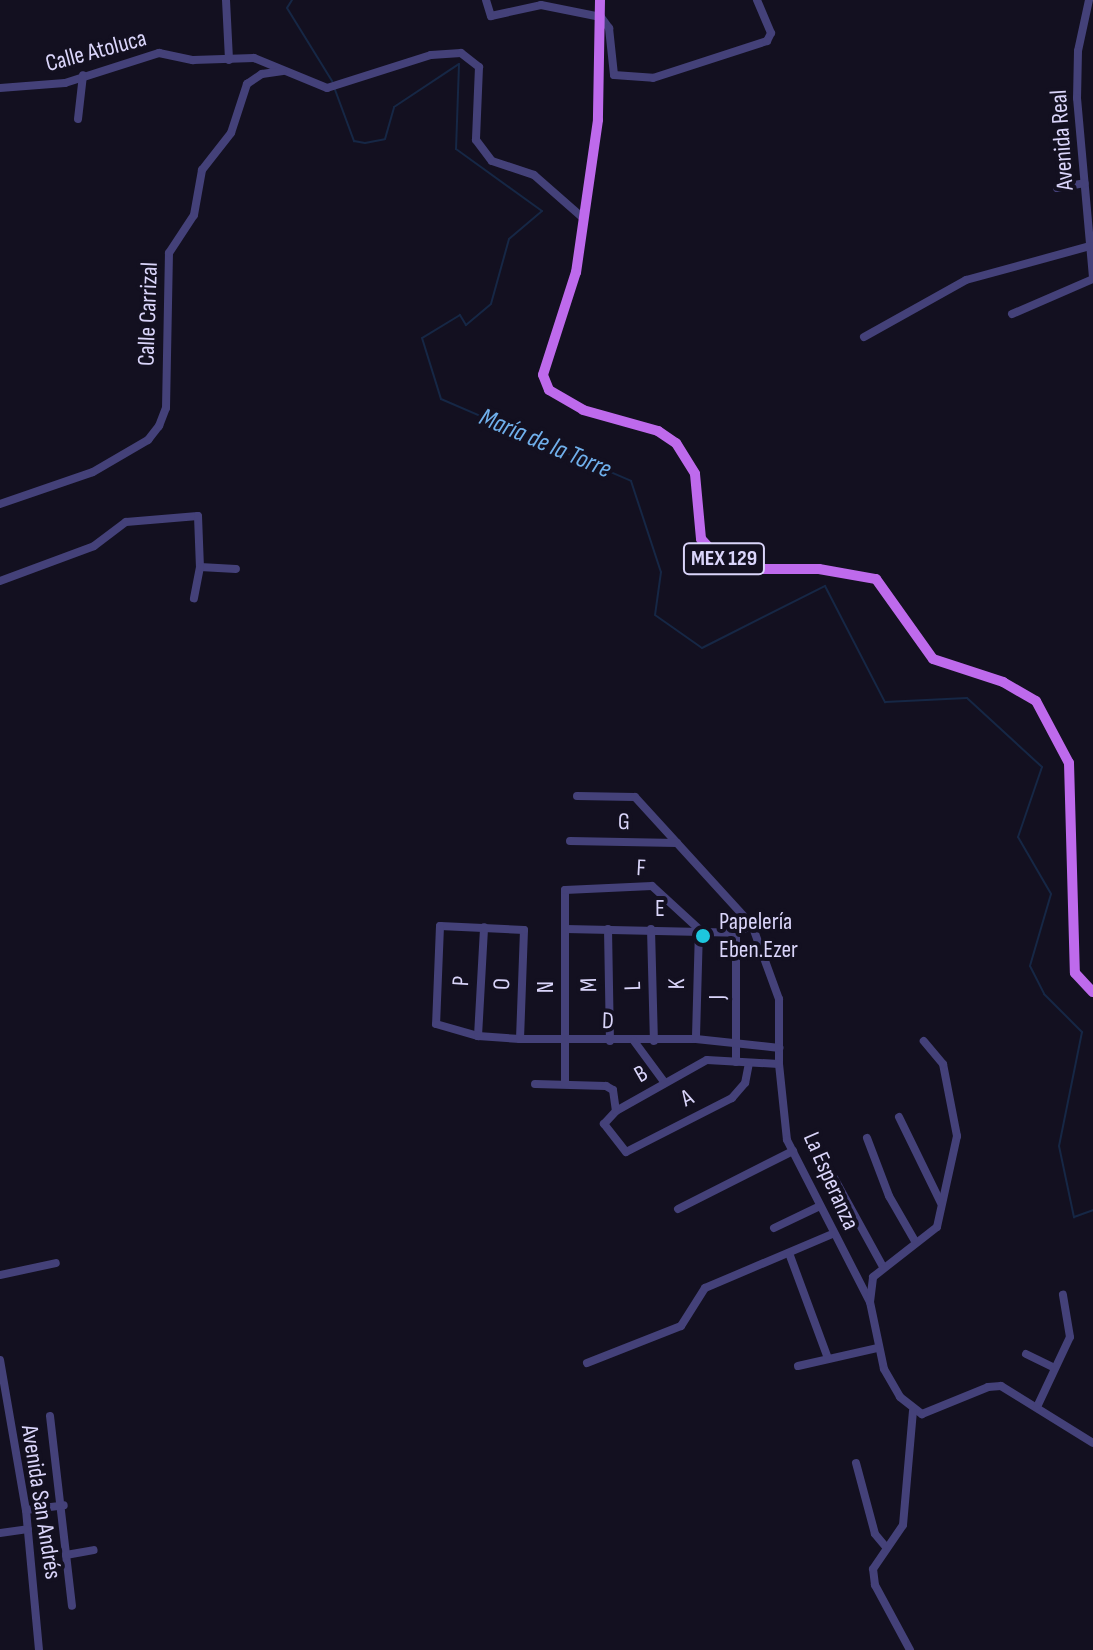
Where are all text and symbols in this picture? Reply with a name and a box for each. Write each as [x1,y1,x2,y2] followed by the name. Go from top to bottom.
[42,24,150,78] street label: Calle Atoluca
[1044,89,1080,191] street label: Avenida Real
[132,262,164,366] street label: Calle Carrizal
[474,402,616,486] water label: María de la Torre
[682,541,766,577] road number: MEX 129
[618,807,630,837] street label: G
[636,853,646,883] street label: F
[655,895,665,923] street label: E
[719,908,798,964] place label: Papelería Eben.Ezer
[694,927,712,945] marker: Papelería Eben.Ezer
[446,975,476,987] street label: P
[487,978,517,990] street label: O
[574,978,604,992] street label: M
[663,978,691,990] street label: K
[532,981,560,993] street label: N
[618,981,648,991] street label: L
[704,995,732,999] street label: J
[602,1006,614,1036] street label: D
[629,1059,653,1089] street label: B
[676,1083,698,1113] street label: A
[797,1128,865,1234] street label: La Esperanza
[15,1423,67,1581] street label: Avenida San Andrés

